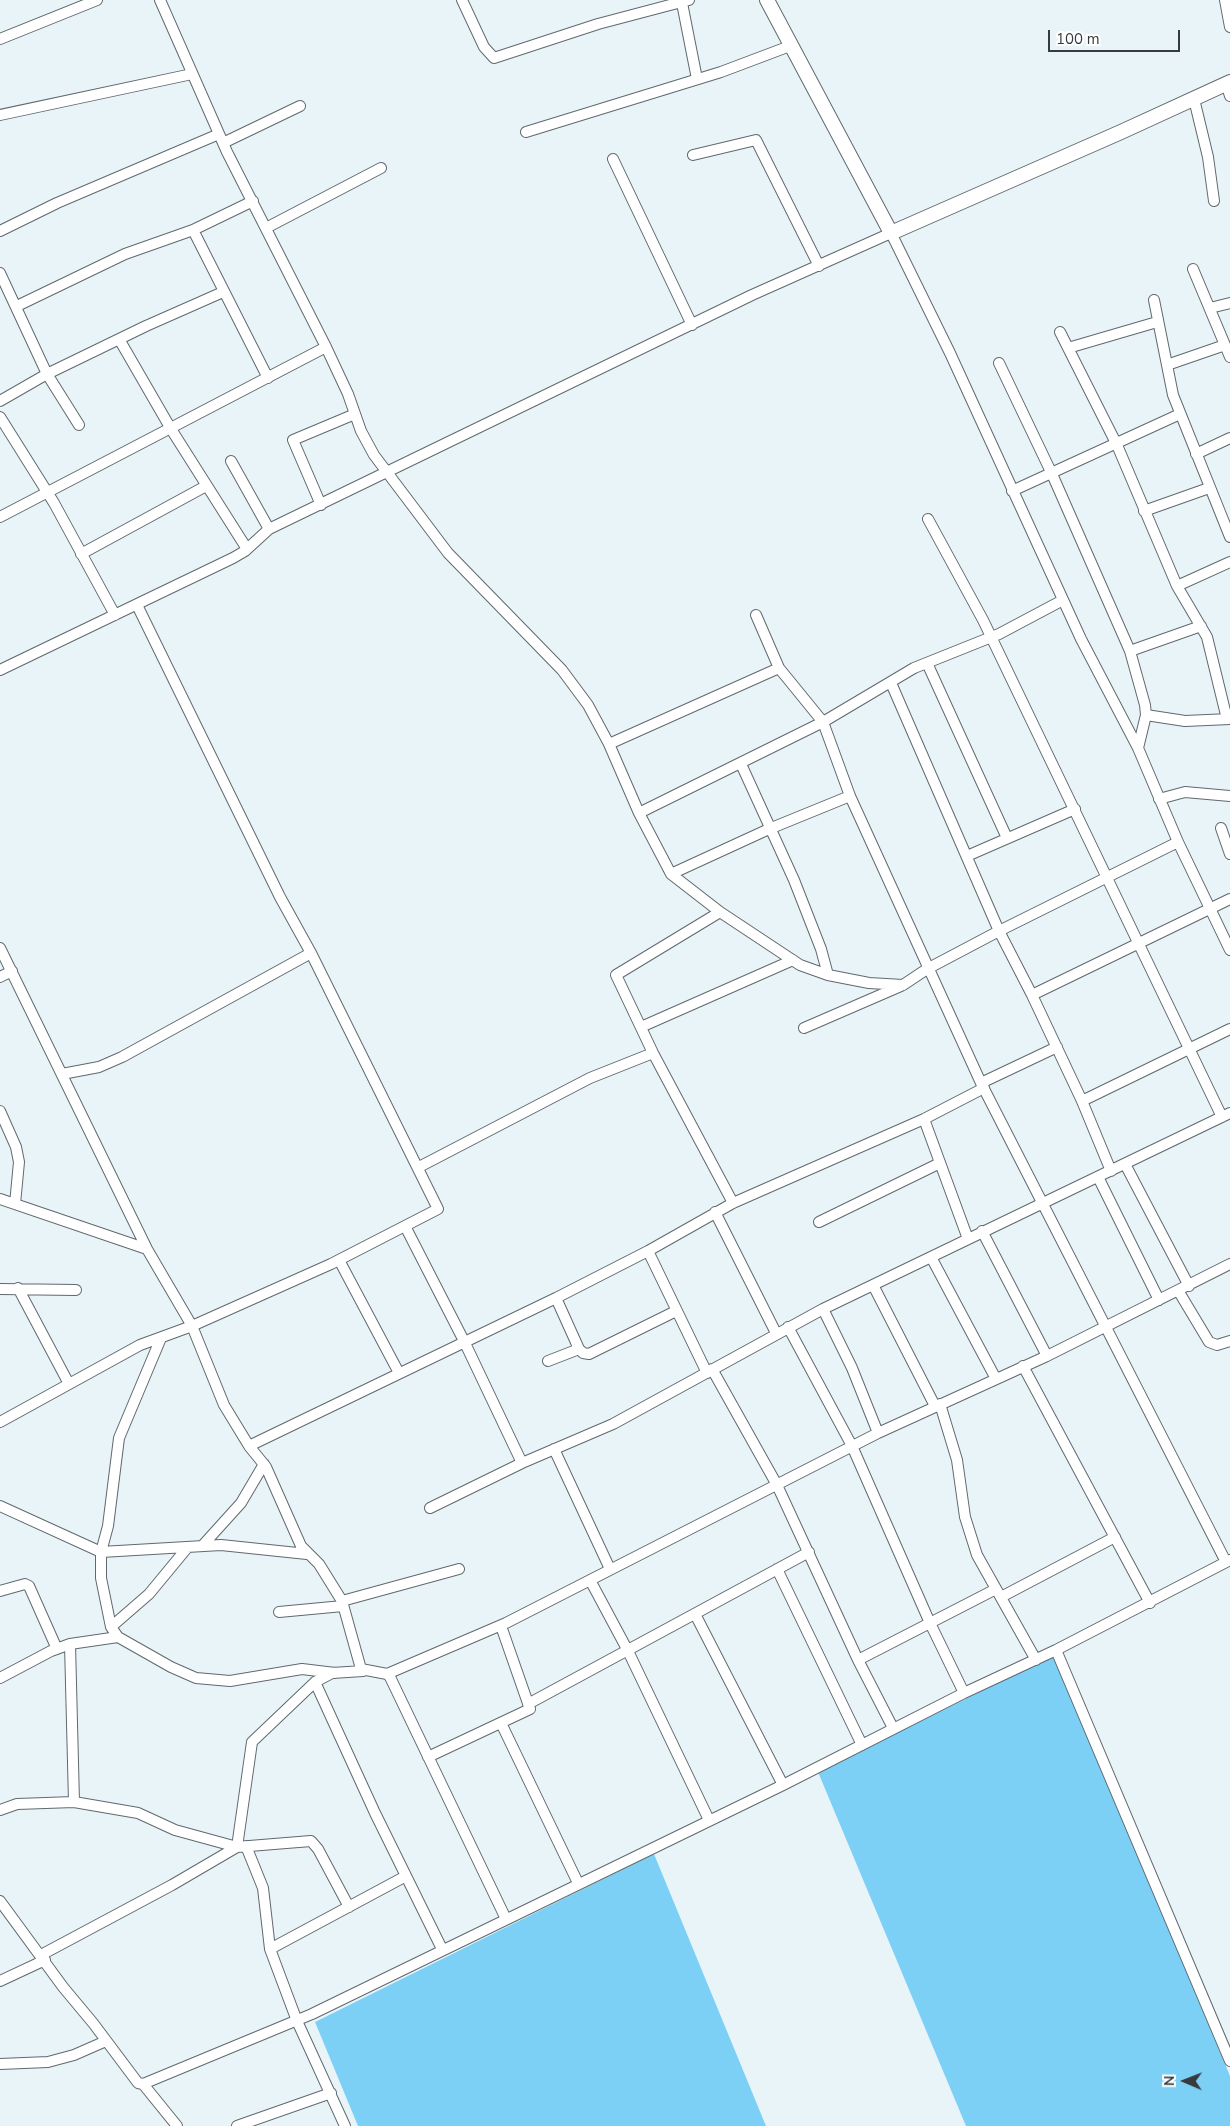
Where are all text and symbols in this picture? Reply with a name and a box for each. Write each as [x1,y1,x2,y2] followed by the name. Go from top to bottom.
[1050,20,1182,52] scale bar
[1056,29,1100,49] text: 100 m
[1160,2056,1210,2106] north arrow
[1160,2075,1179,2086] text: N

